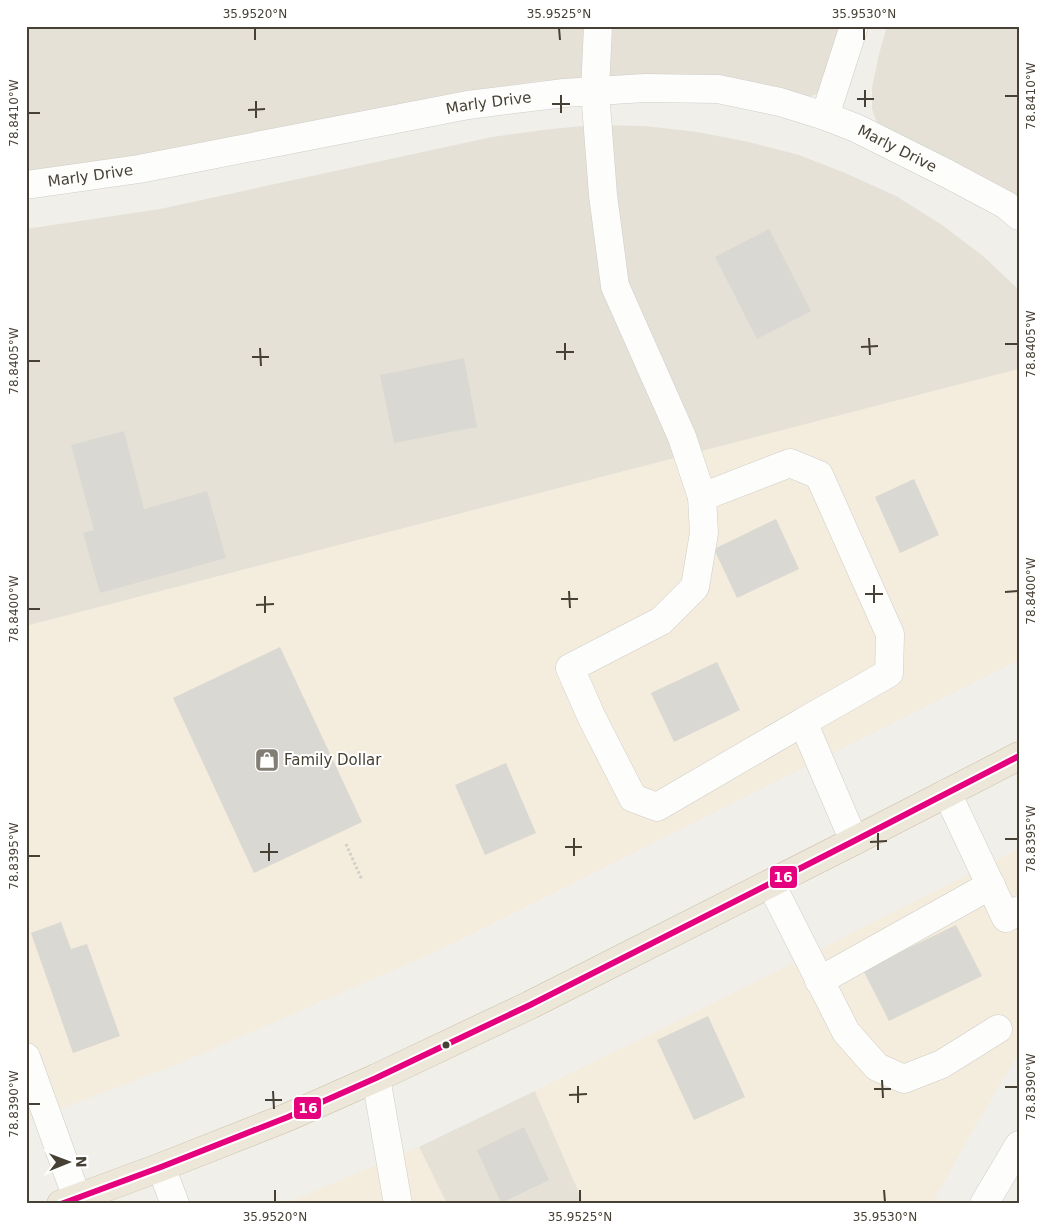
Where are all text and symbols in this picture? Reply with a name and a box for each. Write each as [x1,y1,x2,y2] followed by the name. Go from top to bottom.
[223,7,287,21] text: 35.9520°N
[527,7,591,21] text: 35.9525°N
[832,7,896,21] text: 35.9530°N
[1024,62,1038,130] text: 78.8410°W
[7,79,21,147] text: 78.8410°W
[444,88,532,118] street label: Marly Drive
[855,121,940,176] street label: Marly Drive
[46,161,134,191] street label: Marly Drive
[1024,310,1038,378] text: 78.8405°W
[7,327,21,395] text: 78.8405°W
[1024,557,1038,625] text: 78.8400°W
[7,575,21,643] text: 78.8400°W
[254,747,280,773] shop icon: Family Dollar
[284,751,382,769] place label: Family Dollar
[1024,805,1038,873] text: 78.8395°W
[7,822,21,890] text: 78.8395°W
[769,865,798,889] line badge: 16
[773,869,793,885] text: 16
[441,1040,451,1050] unlabelled marker
[1024,1053,1038,1121] text: 78.8390°W
[7,1070,21,1138] text: 78.8390°W
[293,1096,322,1120] line badge: 16
[298,1100,318,1116] text: 16
[42,1138,92,1188] north arrow
[73,1156,89,1168] text: N
[243,1210,307,1224] text: 35.9520°N
[548,1210,612,1224] text: 35.9525°N
[853,1210,917,1224] text: 35.9530°N

